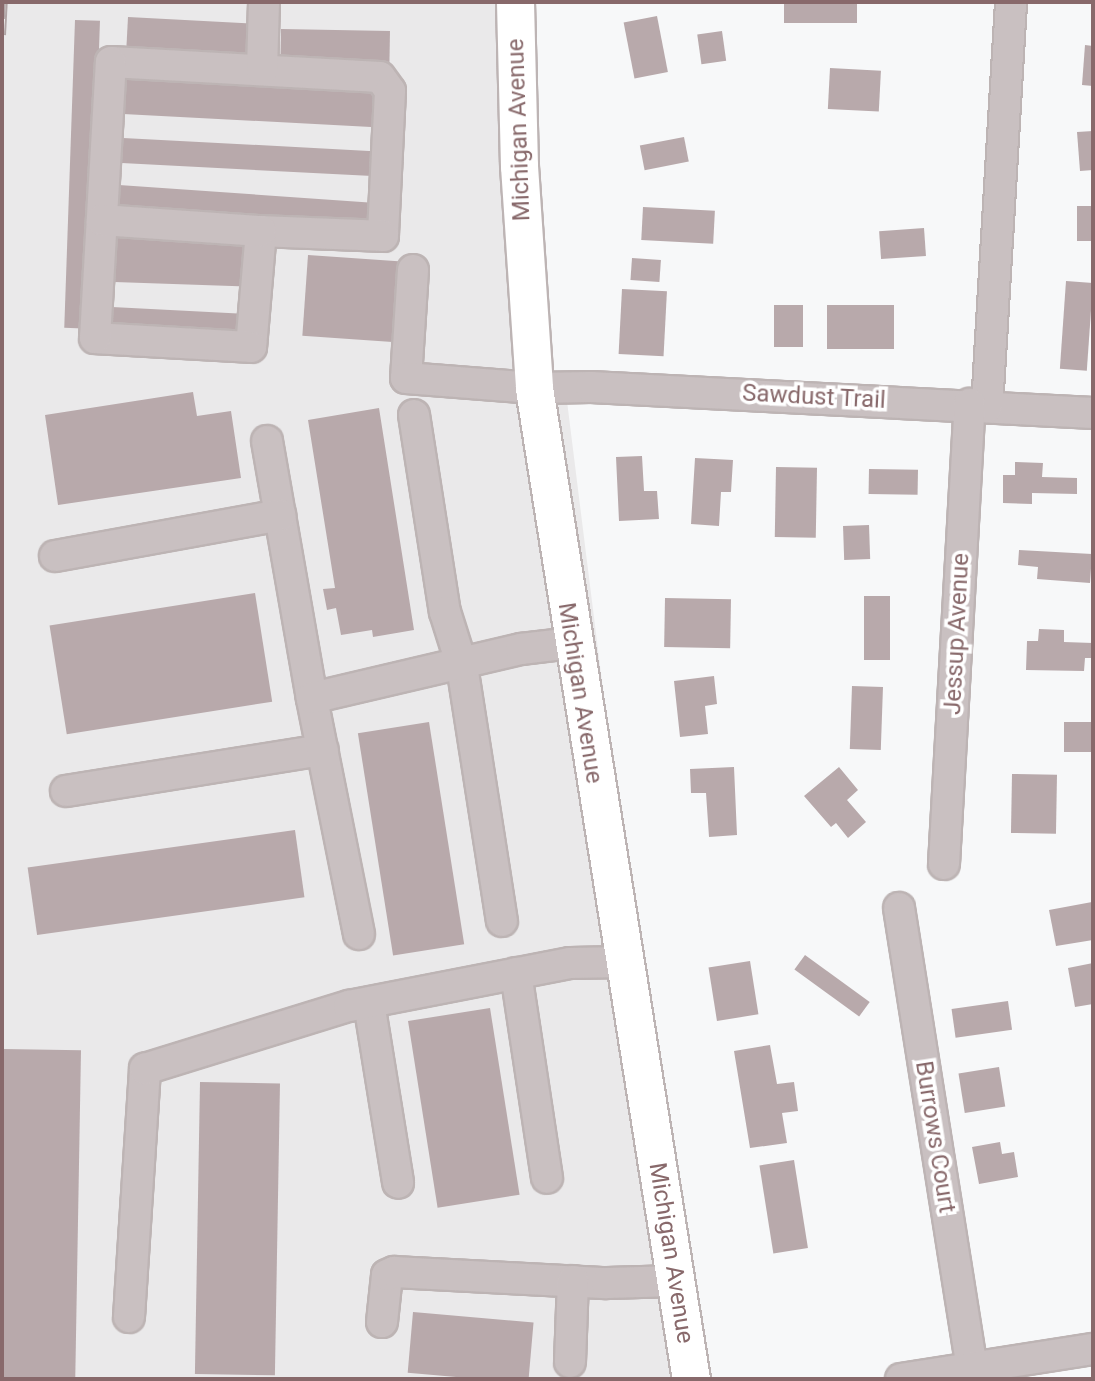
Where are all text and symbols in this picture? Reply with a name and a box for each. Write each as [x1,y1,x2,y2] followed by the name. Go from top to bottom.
[501,38,537,222] street label: Michigan Avenue
[741,379,887,415] street label: Sawdust Trail
[938,552,976,716] street label: Jessup Avenue
[551,601,609,785] street label: Michigan Avenue
[909,1059,961,1215] street label: Burrows Court
[642,1161,700,1345] street label: Michigan Avenue

